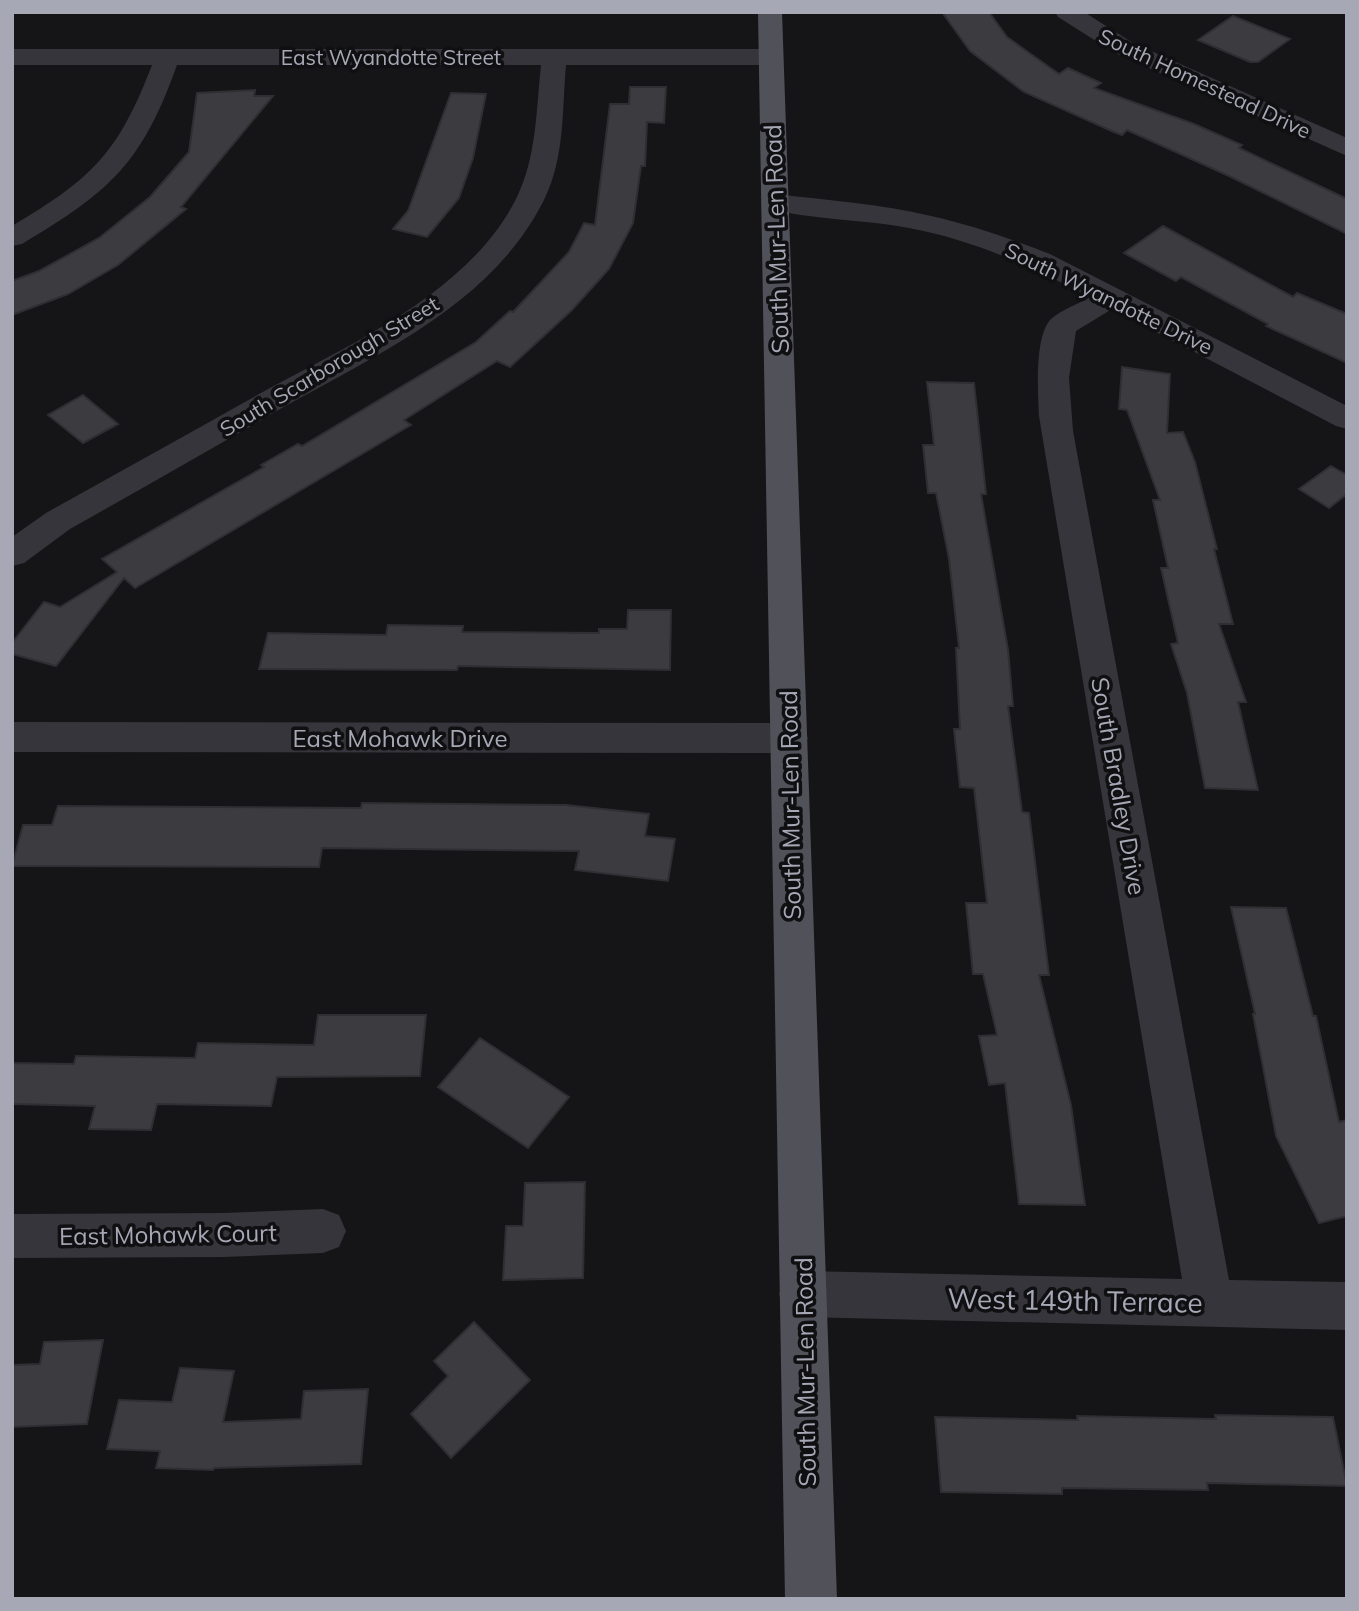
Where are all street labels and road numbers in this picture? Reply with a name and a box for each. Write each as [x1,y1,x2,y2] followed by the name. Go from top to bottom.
[1095,22,1315,144] street label: South Homestead Drive
[281,44,501,70] street label: East Wyandotte Street
[757,124,795,354] street label: South Mur-Len Road
[1001,236,1217,360] street label: South Wyandotte Drive
[215,290,443,442] street label: South Scarborough Street
[1085,675,1153,897] street label: South Bradley Drive
[773,690,807,920] street label: South Mur-Len Road
[293,723,507,753] street label: East Mohawk Drive
[59,1217,277,1251] street label: East Mohawk Court
[788,1257,822,1487] street label: South Mur-Len Road
[947,1280,1203,1320] street label: West 149th Terrace

